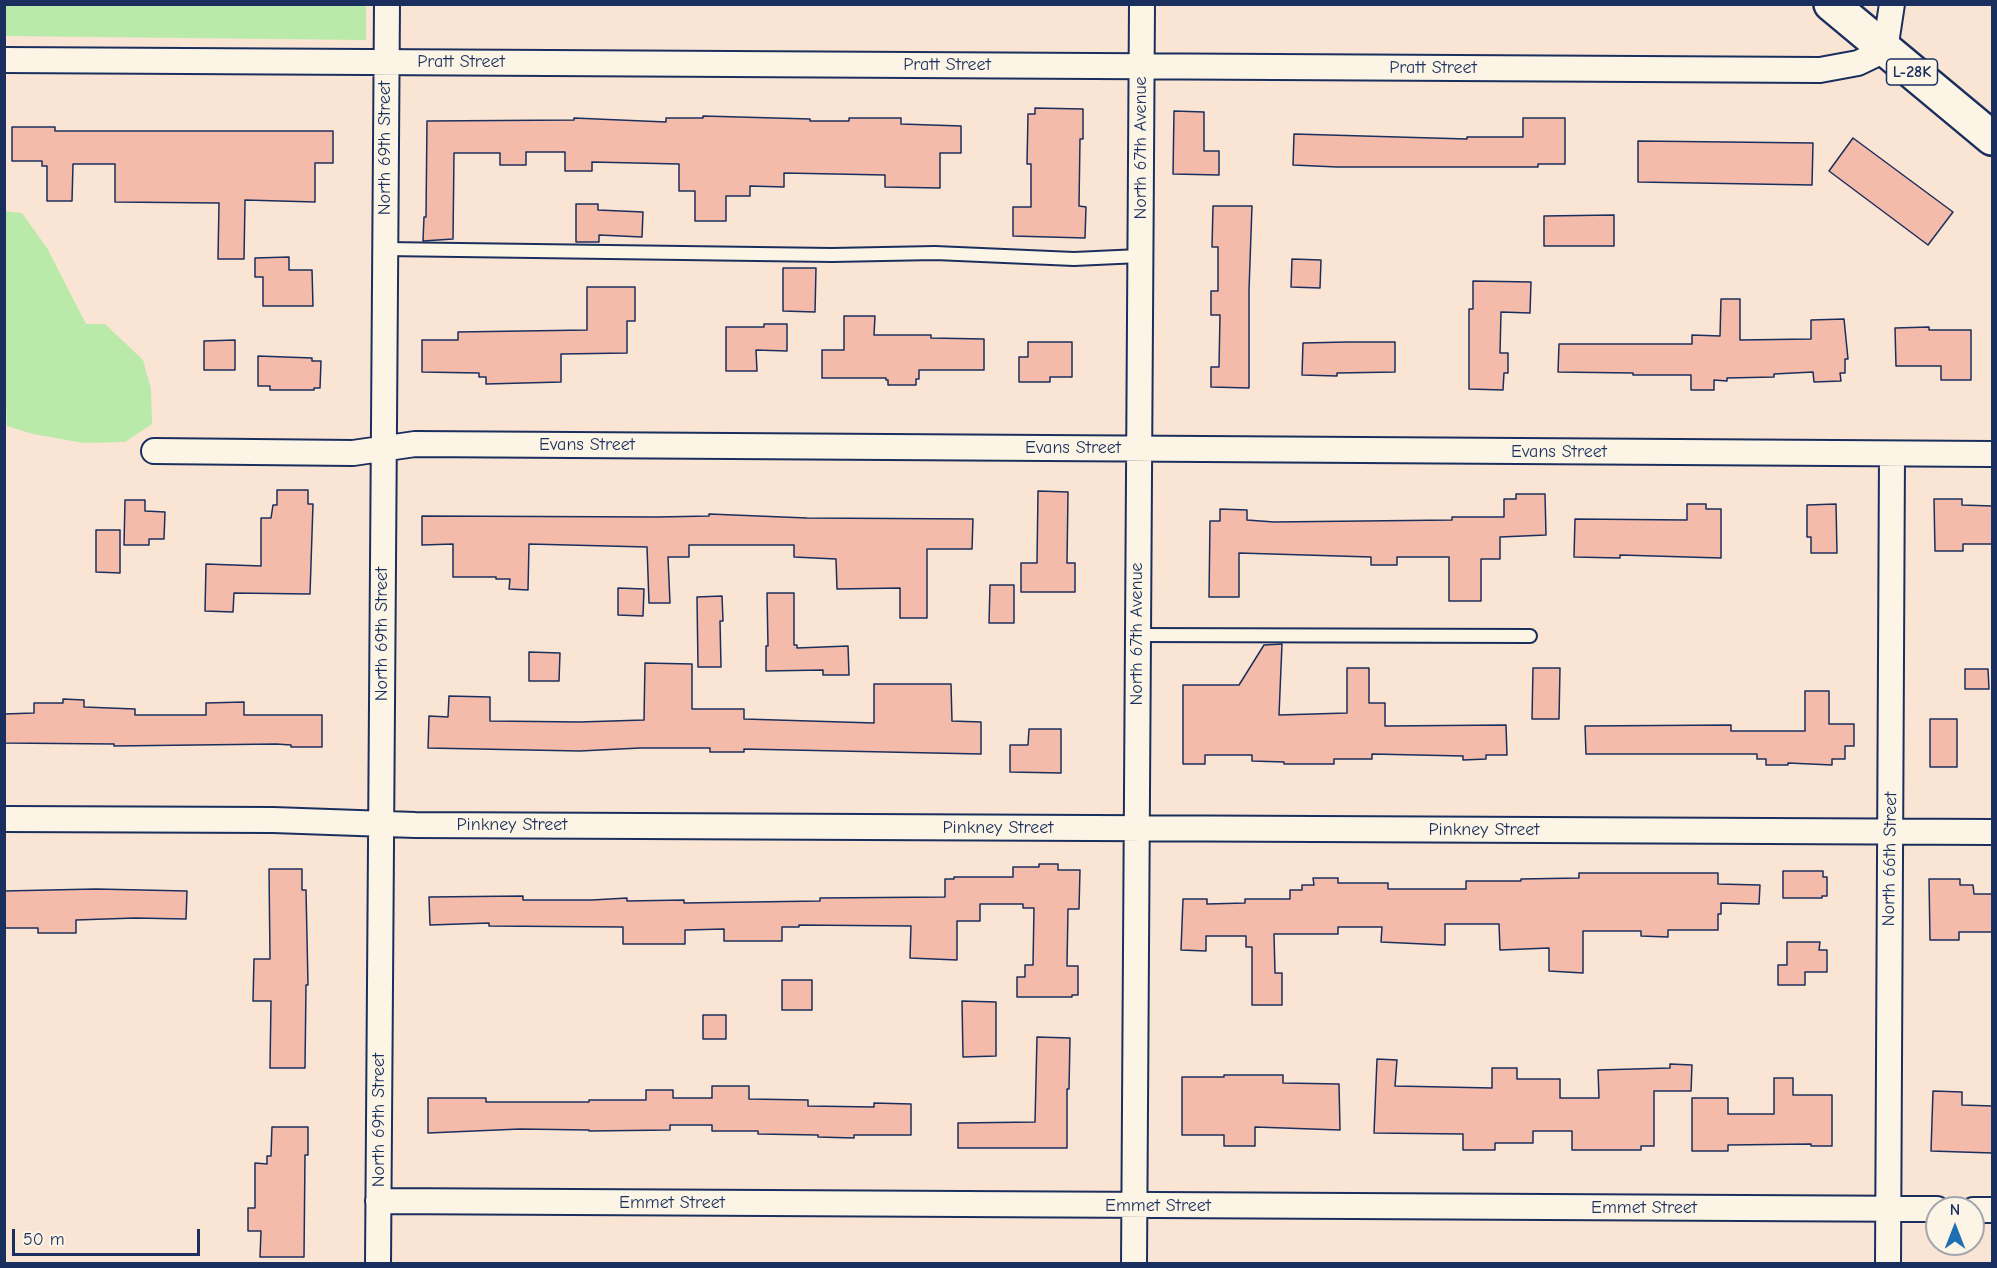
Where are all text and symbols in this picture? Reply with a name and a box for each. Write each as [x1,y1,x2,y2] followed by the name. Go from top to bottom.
[417,51,505,73] street label: Pratt Street
[903,54,991,76] street label: Pratt Street
[1389,57,1477,79] street label: Pratt Street
[1886,59,1938,85] road number: L-28K
[1130,76,1152,220] street label: North 67th Avenue
[374,81,396,215] street label: North 69th Street
[539,434,635,456] street label: Evans Street
[1025,437,1121,459] street label: Evans Street
[1511,441,1607,463] street label: Evans Street
[1126,562,1148,706] street label: North 67th Avenue
[371,567,393,701] street label: North 69th Street
[1878,791,1902,927] street label: North 66th Street
[457,814,567,836] street label: Pinkney Street
[943,817,1053,839] street label: Pinkney Street
[1429,819,1539,841] street label: Pinkney Street
[368,1053,390,1187] street label: North 69th Street
[619,1192,725,1214] street label: Emmet Street
[1105,1195,1211,1217] street label: Emmet Street
[1925,1196,1985,1256] north arrow
[1591,1197,1697,1219] street label: Emmet Street
[1950,1201,1960,1219] text: N
[15,1217,202,1255] scale bar
[23,1229,65,1250] text: 50 m

